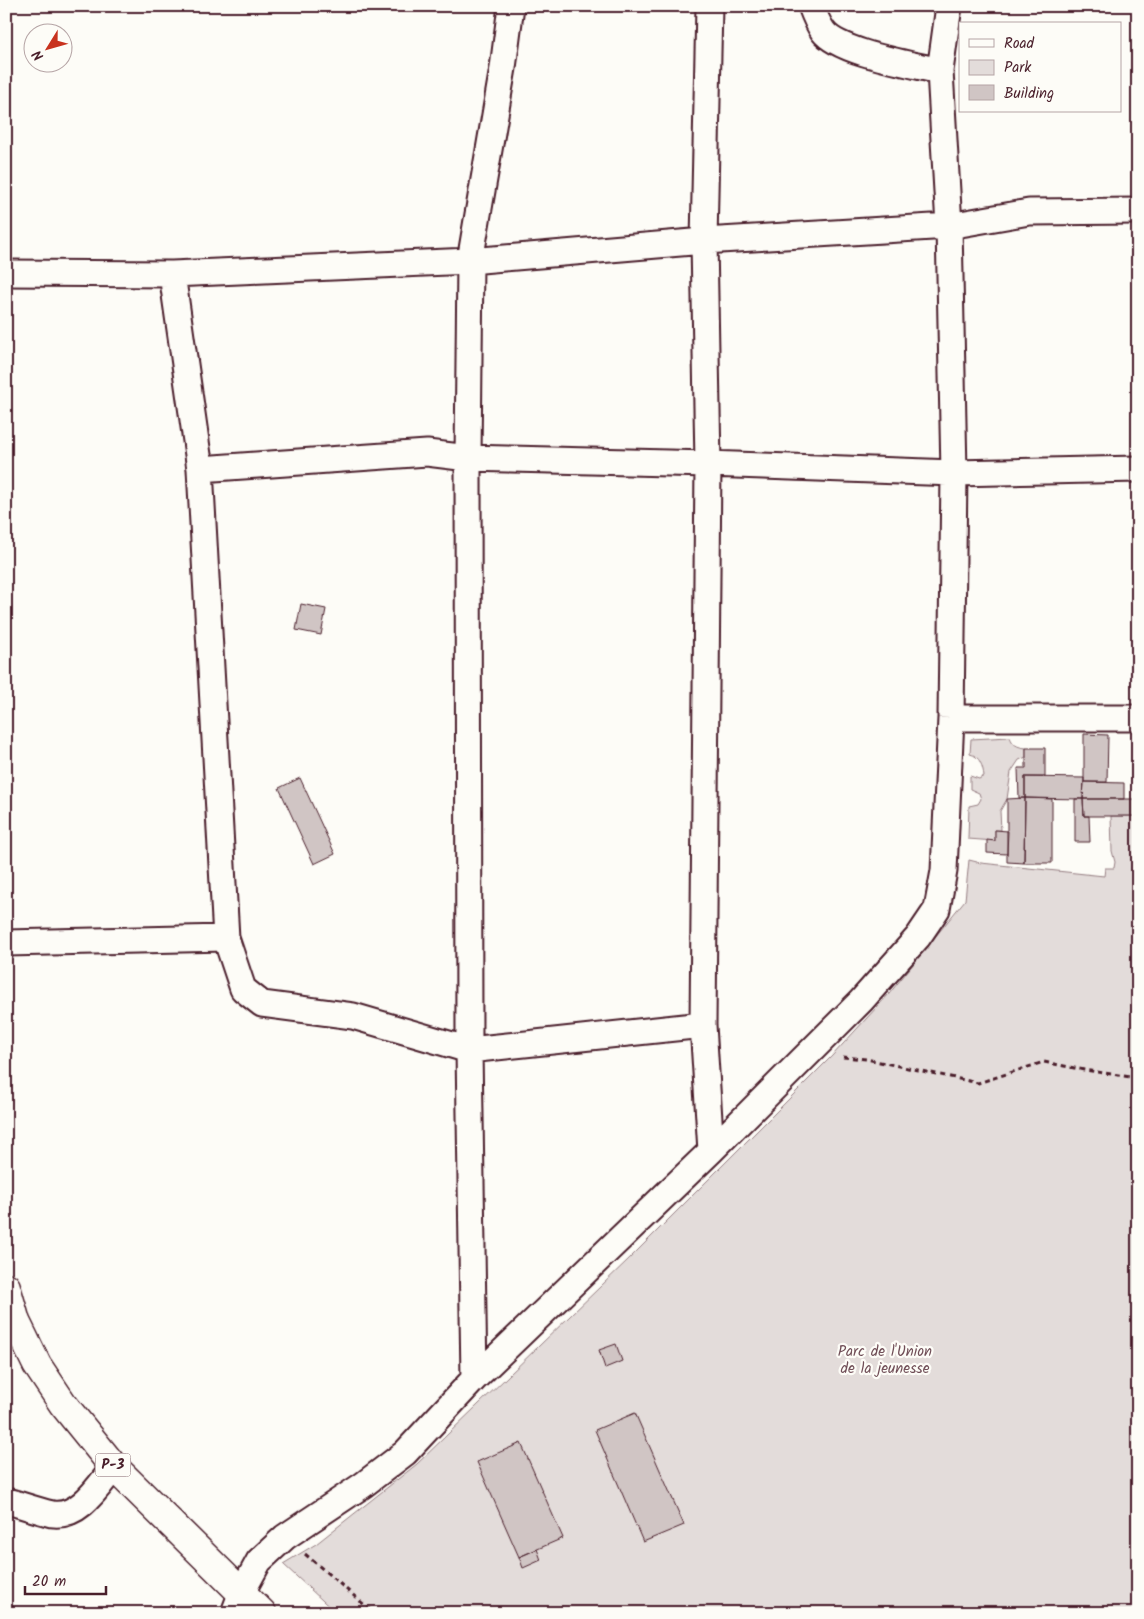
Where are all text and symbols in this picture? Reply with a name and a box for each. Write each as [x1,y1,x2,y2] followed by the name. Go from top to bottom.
[22,22,72,72] north arrow
[959,22,1122,112] legend
[1004,32,1035,56] text: Road
[27,45,50,65] text: N
[1004,56,1032,80] text: Park
[1004,82,1054,106] text: Building
[838,1340,932,1381] park label: Parc de l'Union de la jeunesse
[96,1454,130,1476] road number: P-3
[25,1564,106,1596] scale bar
[32,1570,66,1594] text: 20 m

